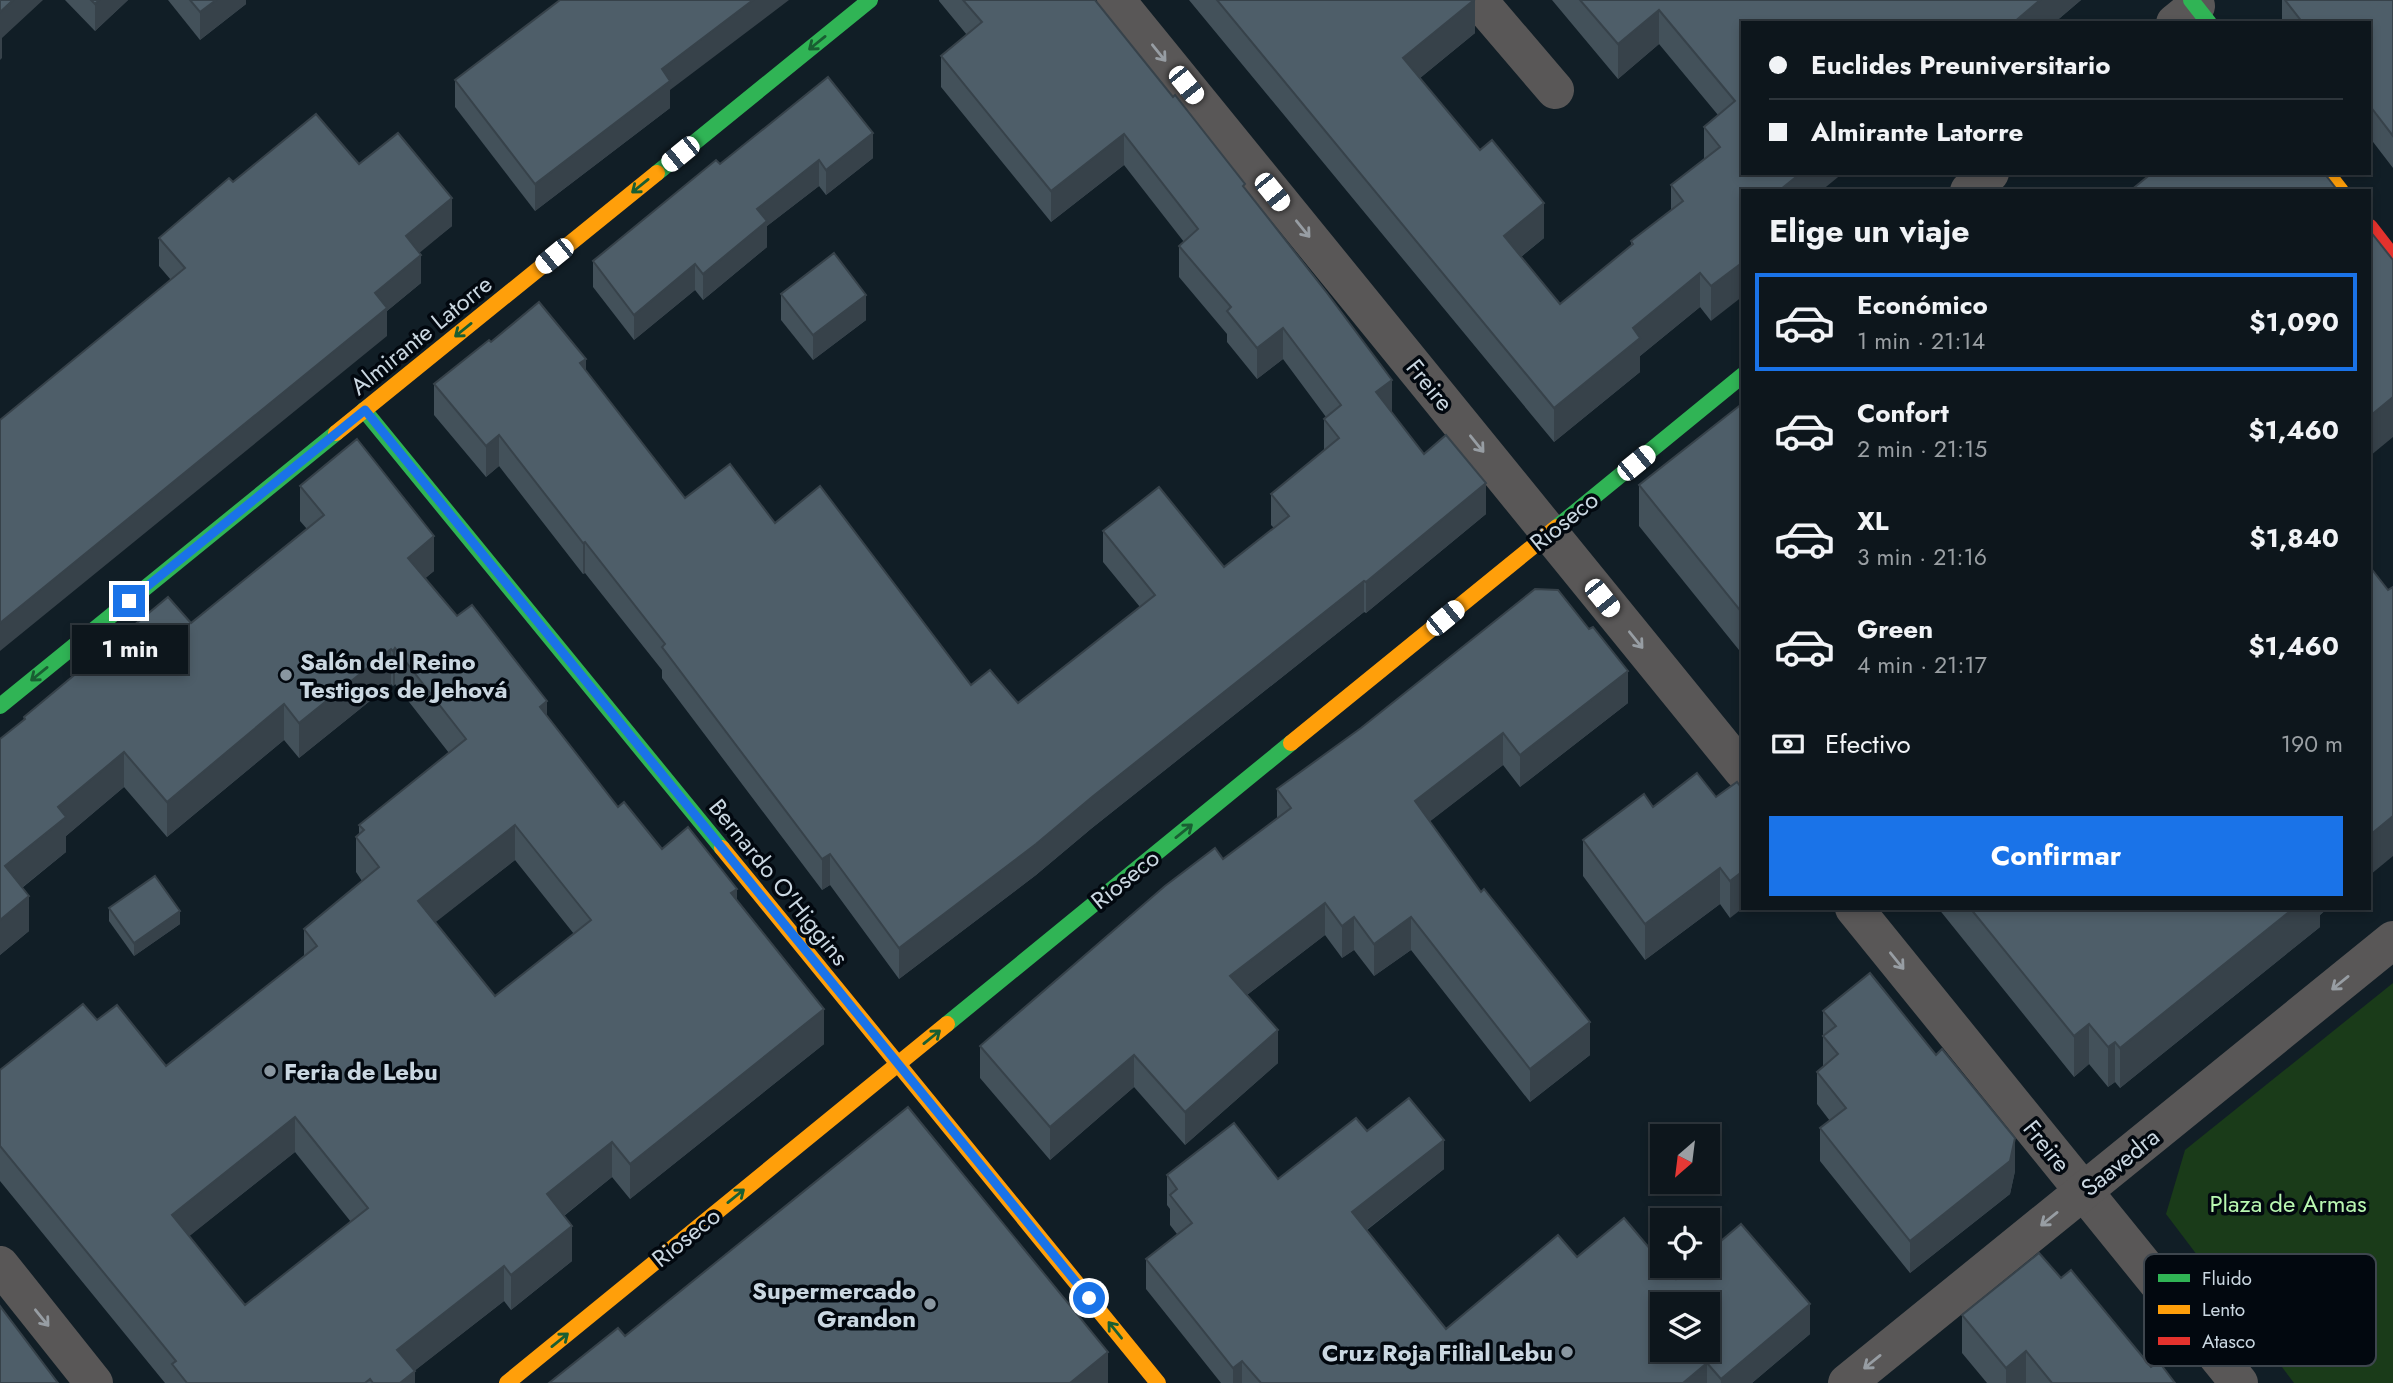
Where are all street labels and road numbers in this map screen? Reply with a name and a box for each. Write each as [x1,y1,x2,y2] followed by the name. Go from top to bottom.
[342,267,500,403] street label: Almirante Latorre
[1398,351,1462,419] street label: Freire
[1522,482,1606,560] street label: Rioseco
[701,791,857,973] street label: Bernardo O'Higgins
[1083,840,1167,918] street label: Rioseco
[2015,1112,2079,1180] street label: Freire
[2073,1119,2167,1205] street label: Saavedra
[644,1198,728,1276] street label: Rioseco

